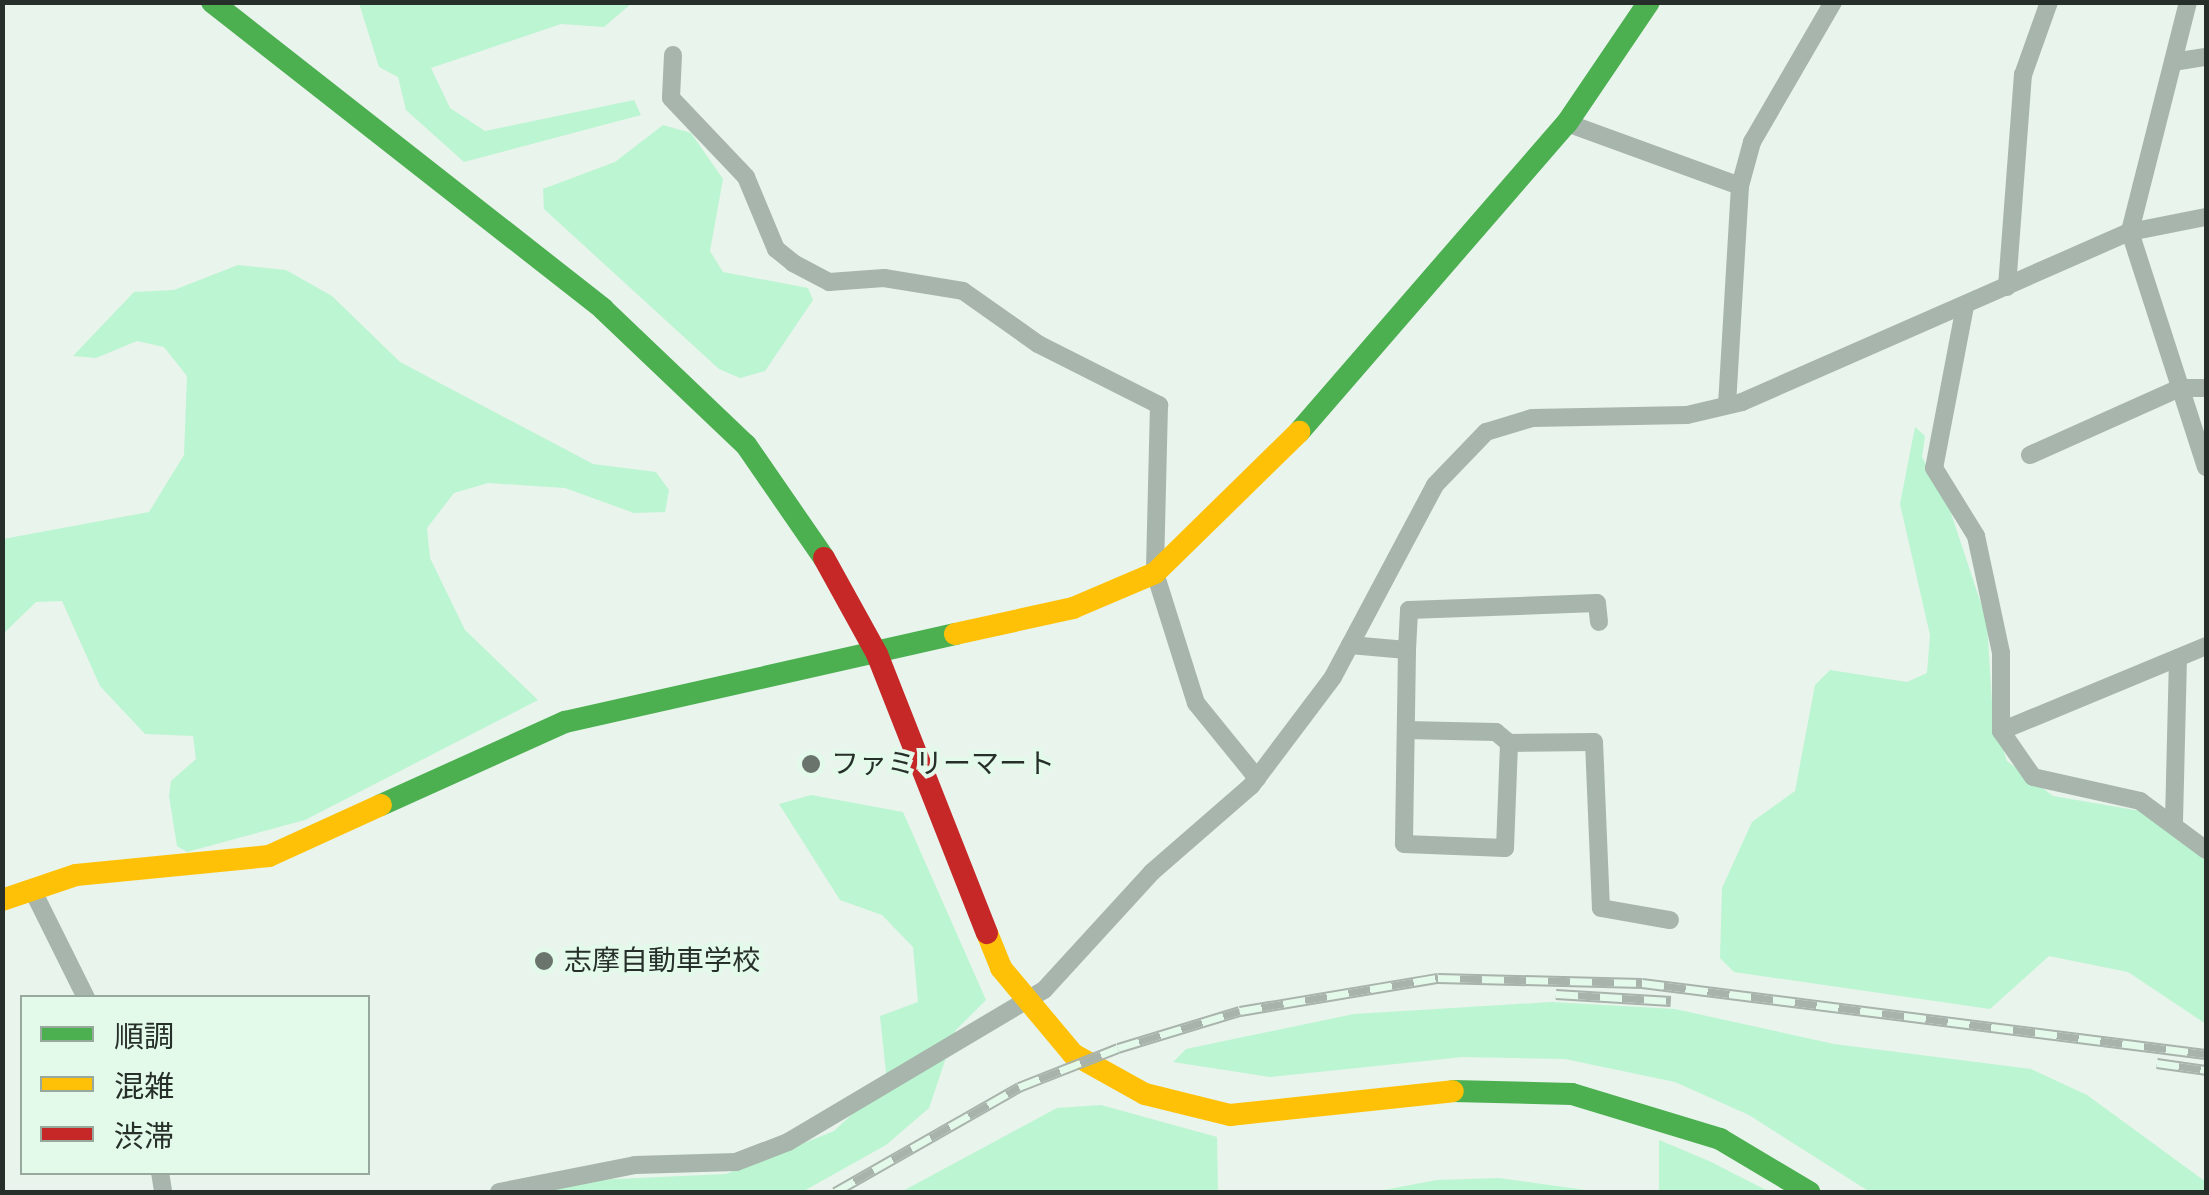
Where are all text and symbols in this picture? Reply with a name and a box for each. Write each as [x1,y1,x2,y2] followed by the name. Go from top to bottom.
[831,747,1055,781] place label: ファミリーマート
[800,753,822,775] marker: ファミリーマート
[564,944,760,978] place label: 志摩自動車学校
[533,950,555,972] marker: 志摩自動車学校
[20,995,370,1175] legend
[114,1019,174,1054] text: 順調
[114,1069,174,1104] text: 混雑
[114,1119,174,1154] text: 渋滞

